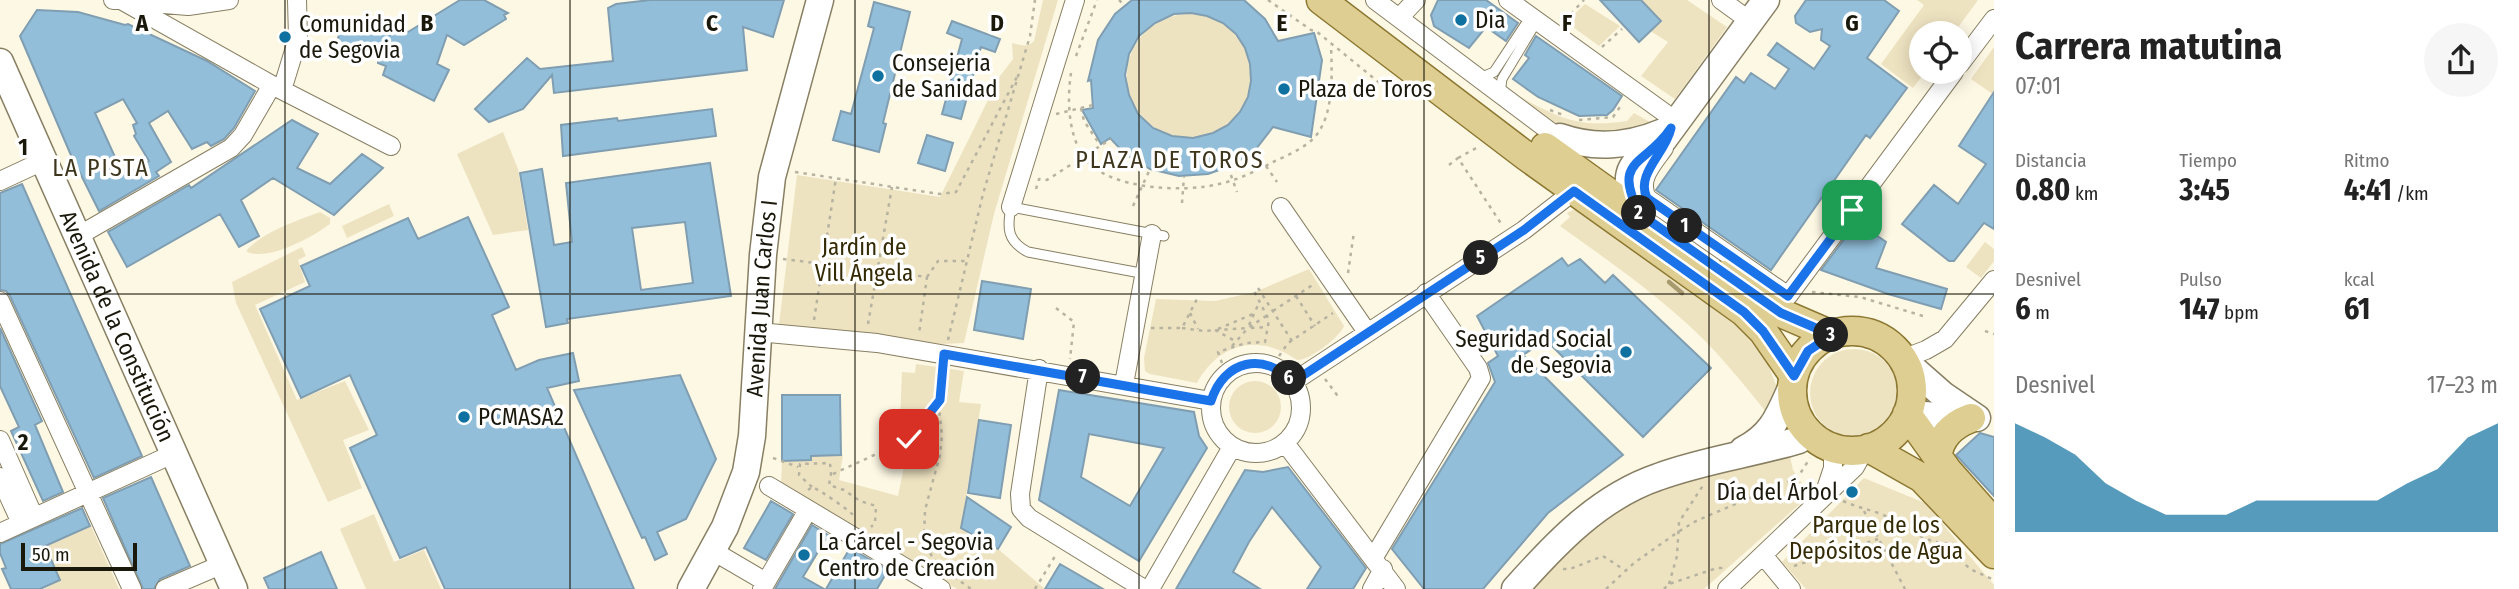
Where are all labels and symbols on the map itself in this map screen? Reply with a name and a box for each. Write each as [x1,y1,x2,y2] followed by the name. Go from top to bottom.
[1475,6,1505,34] place label: Dia
[135,9,149,37] text: A
[421,9,434,37] text: B
[706,9,718,37] text: C
[990,9,1004,37] text: D
[1277,9,1288,37] text: E
[1562,9,1572,37] text: F
[1845,9,1859,37] text: G
[299,10,406,64] place label: Comunidad de Segovia
[1453,12,1469,28] marker: Dia
[277,29,293,45] marker: Comunidad de Segovia
[892,49,998,103] place label: Consejeria de Sanidad
[870,68,886,84] marker: Consejeria de Sanidad
[1298,75,1433,103] place label: Plaza de Toros
[1276,81,1292,97] marker: Plaza de Toros
[18,133,28,161] text: 1
[1075,146,1265,174] district label: PLAZA DE TOROS
[52,154,150,182] district label: LA PISTA
[1822,180,1882,240] pin
[1622,196,1656,230] pin: 2
[740,198,783,398] street label: Avenida Juan Carlos I
[54,206,181,446] street label: Avenida de la Constitución
[1668,208,1702,244] pin: 1
[815,233,913,287] park label: Jardín de Vill Ángela
[1464,240,1498,276] pin: 5
[1814,318,1848,352] pin: 3
[1455,325,1612,379] place label: Seguridad Social de Segovia
[1618,344,1634,360] marker: Seguridad Social de Segovia
[1066,360,1100,394] pin: 7
[1272,360,1306,396] pin: 6
[478,403,564,431] place label: PCMASA2
[456,409,472,425] marker: PCMASA2
[879,409,939,469] pin
[17,428,29,456] text: 2
[1716,477,1838,506] place label: Día del Árbol
[1844,484,1860,500] marker: Día del Árbol
[1789,511,1963,565] park label: Parque de los Depósitos de Agua
[818,528,995,582] place label: La Cárcel - Segovia Centro de Creación
[21,540,136,572] scale bar
[796,547,812,563] marker: La Cárcel - Segovia Centro de Creación

